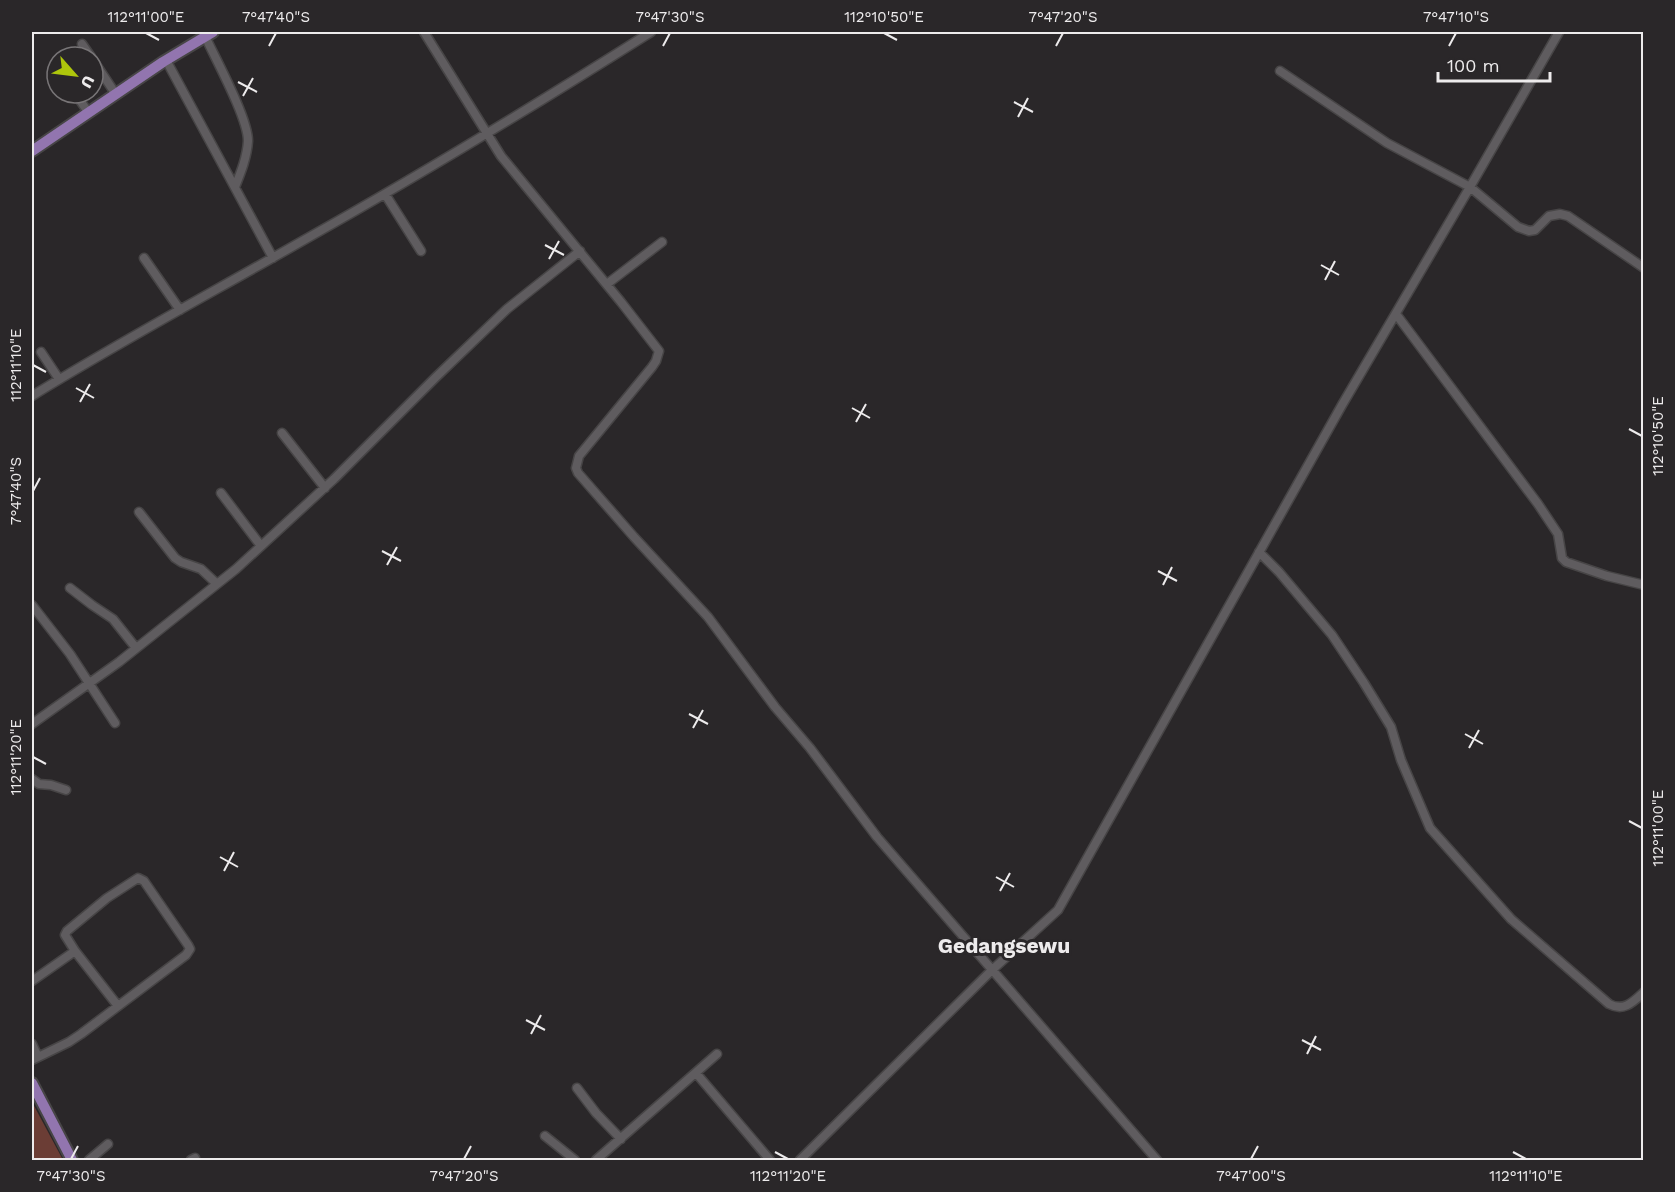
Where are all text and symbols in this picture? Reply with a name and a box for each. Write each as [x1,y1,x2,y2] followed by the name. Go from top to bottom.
[108,8,184,26] text: 112°11'00"E
[242,8,310,26] text: 7°47'40"S
[635,8,705,26] text: 7°47'30"S
[844,8,924,26] text: 112°10'50"E
[1028,8,1098,26] text: 7°47'20"S
[1423,8,1489,26] text: 7°47'10"S
[45,45,105,105] north arrow
[1438,45,1550,83] scale bar
[1447,55,1500,76] text: 100 m
[77,72,99,91] text: U
[7,328,25,402] text: 112°11'10"E
[1649,396,1667,476] text: 112°10'50"E
[7,457,25,525] text: 7°47'40"S
[7,719,25,795] text: 112°11'20"E
[1649,790,1667,866] text: 112°11'00"E
[938,933,1070,958] district label: Gedangsewu
[36,1167,106,1185] text: 7°47'30"S
[429,1167,499,1185] text: 7°47'20"S
[750,1167,826,1185] text: 112°11'20"E
[1216,1167,1286,1185] text: 7°47'00"S
[1489,1167,1563,1185] text: 112°11'10"E

